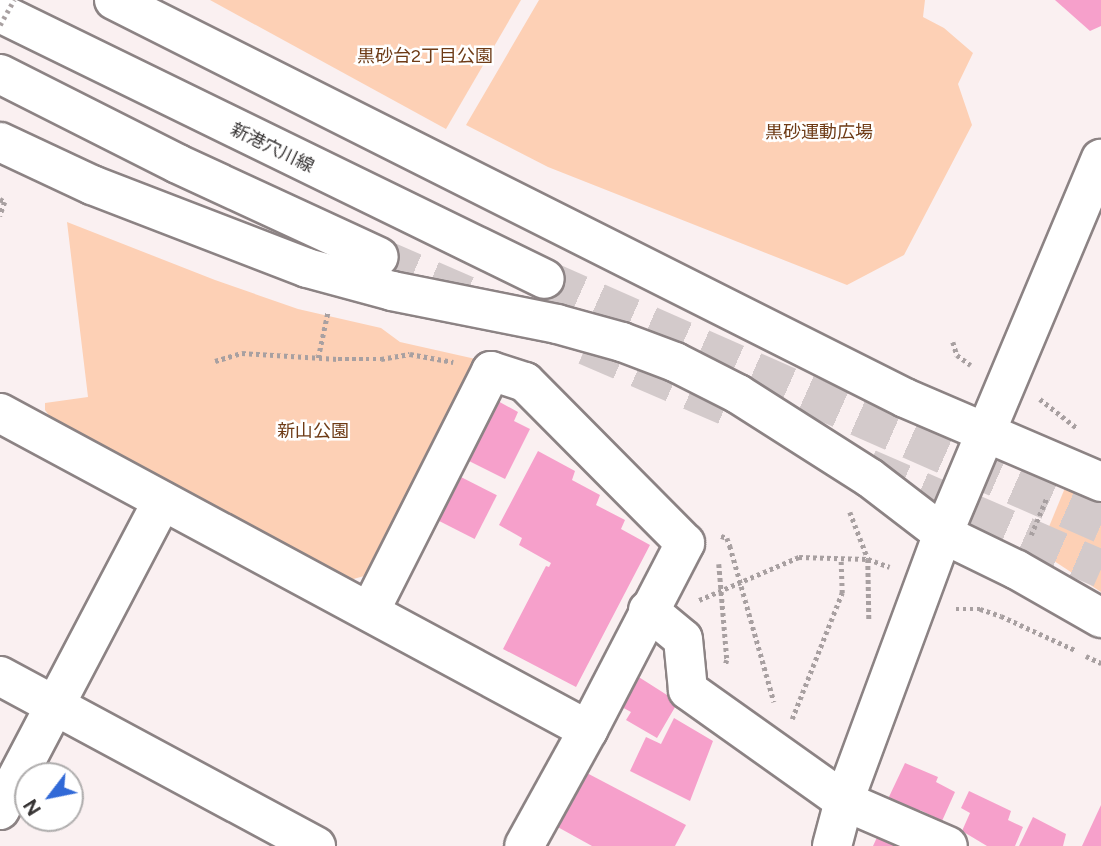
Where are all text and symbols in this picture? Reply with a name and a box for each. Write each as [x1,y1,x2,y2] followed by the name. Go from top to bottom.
[357,45,493,67] park label: 黒砂台2丁目公園
[227,119,317,177] street label: 新港穴川線
[765,121,873,143] park label: 黒砂運動広場
[277,420,349,442] park label: 新山公園
[14,762,84,832] north arrow
[19,795,46,820] text: N

